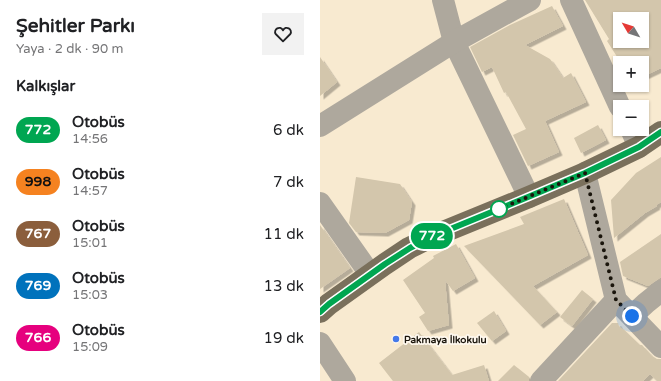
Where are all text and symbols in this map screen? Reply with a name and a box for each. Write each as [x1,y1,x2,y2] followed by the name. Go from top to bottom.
[613,12,649,48] north arrow
[613,12,649,136] map controls
[262,13,304,55] button: heart
[16,15,135,37] text: Şehitler Parkı
[16,41,123,57] text: Yaya · 2 dk · 90 m
[613,56,649,92] button: +
[16,77,75,95] text: Kalkışlar
[613,100,649,136] button: −
[72,113,125,131] text: Otobüs
[25,121,51,138] text: 772
[273,121,304,139] text: 6 dk
[72,131,108,147] text: 14:56
[72,165,125,183] text: Otobüs
[25,173,51,190] text: 998
[273,173,304,191] text: 7 dk
[72,183,108,199] text: 14:57
[490,200,508,218] unlabelled marker
[72,217,125,235] text: Otobüs
[409,223,455,249] line badge: 772
[25,225,51,242] text: 767
[264,225,304,243] text: 11 dk
[419,227,445,244] text: 772
[72,235,108,251] text: 15:01
[72,269,125,287] text: Otobüs
[25,277,51,294] text: 769
[264,277,304,295] text: 13 dk
[72,287,108,303] text: 15:03
[622,306,642,326] your location
[72,321,125,339] text: Otobüs
[25,329,51,346] text: 766
[264,329,304,347] text: 19 dk
[391,334,401,344] marker: Pakmaya İlkokulu
[404,334,487,346] place label: Pakmaya İlkokulu
[72,339,108,355] text: 15:09

